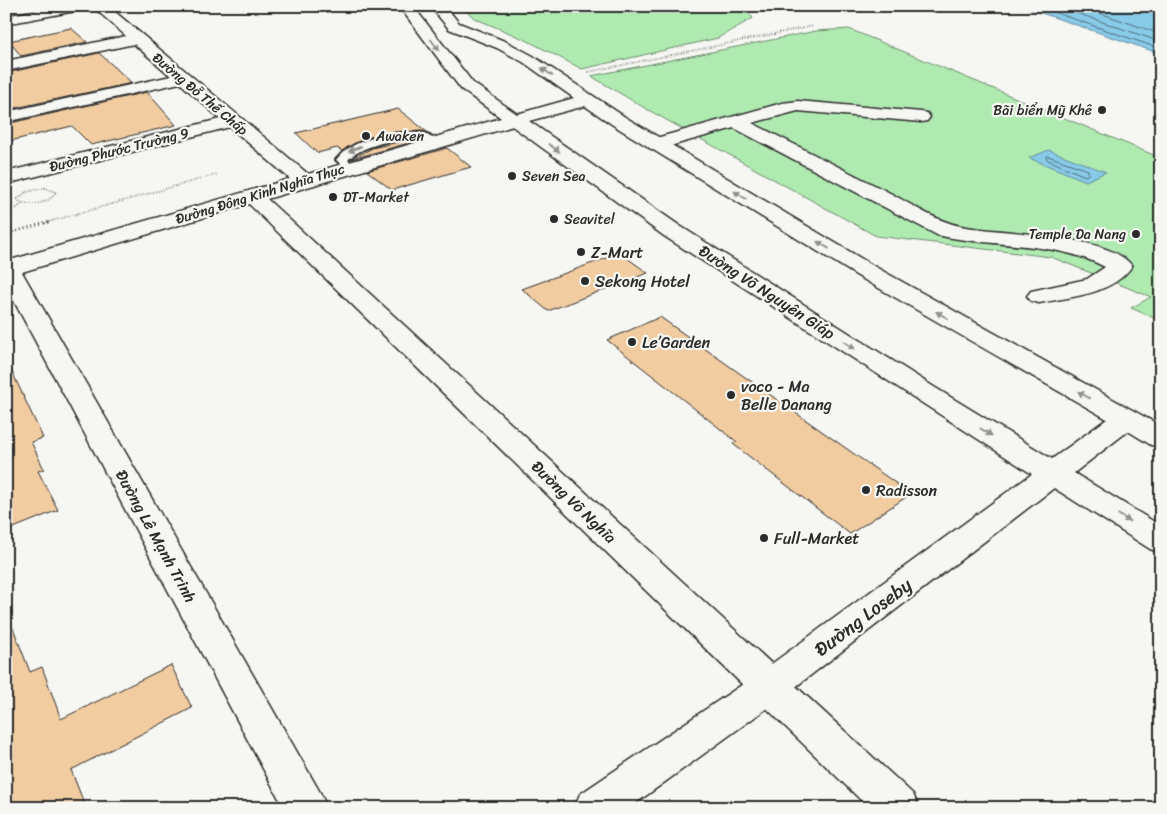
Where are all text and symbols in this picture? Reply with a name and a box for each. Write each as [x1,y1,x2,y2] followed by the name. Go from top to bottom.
[430,38,441,51] one-way arrow
[146,46,254,142] street label: Đường Đỗ Thế Chấp
[540,67,553,77] one-way arrow
[993,98,1092,123] place label: Bãi biển Mỹ Khê
[1096,104,1108,116] marker: Bãi biển Mỹ Khê
[47,120,192,179] street label: Đường Phước Trường 9
[375,124,425,149] place label: Awaken
[360,130,372,142] marker: Awaken
[547,143,561,153] one-way arrow
[348,146,362,154] one-way arrow
[172,156,348,232] street label: Đường Đông Kinh Nghĩa Thục
[522,164,585,189] place label: Seven Sea
[506,170,518,182] marker: Seven Sea
[343,185,410,210] place label: DT-Market
[327,191,339,203] marker: DT-Market
[734,191,747,200] one-way arrow
[564,207,616,232] place label: Seavitel
[548,213,560,225] marker: Seavitel
[1029,222,1126,247] place label: Temple Da Nang
[1130,228,1142,240] marker: Temple Da Nang
[693,237,842,348] street label: Đường Võ Nguyên Giáp
[591,238,643,267] place label: Z-Mart
[817,241,830,250] one-way arrow
[575,246,587,258] marker: Z-Mart
[595,267,690,296] place label: Sekong Hotel
[579,275,591,287] marker: Sekong Hotel
[936,310,949,319] one-way arrow
[642,328,711,357] place label: Le’Garden
[626,336,638,348] marker: Le’Garden
[843,340,856,350] one-way arrow
[741,372,832,419] place label: voco - Ma Belle Danang
[725,389,737,401] marker: voco - Ma Belle Danang
[1076,391,1091,399] one-way arrow
[980,427,993,437] one-way arrow
[524,453,624,551] street label: Đường Võ Nghĩa
[107,464,205,608] street label: Đường Lê Mạnh Trinh
[876,476,937,505] place label: Radisson
[860,484,872,496] marker: Radisson
[1118,513,1131,523] one-way arrow
[774,524,859,553] place label: Full-Market
[758,532,770,544] marker: Full-Market
[807,569,919,665] street label: Đường Loseby

